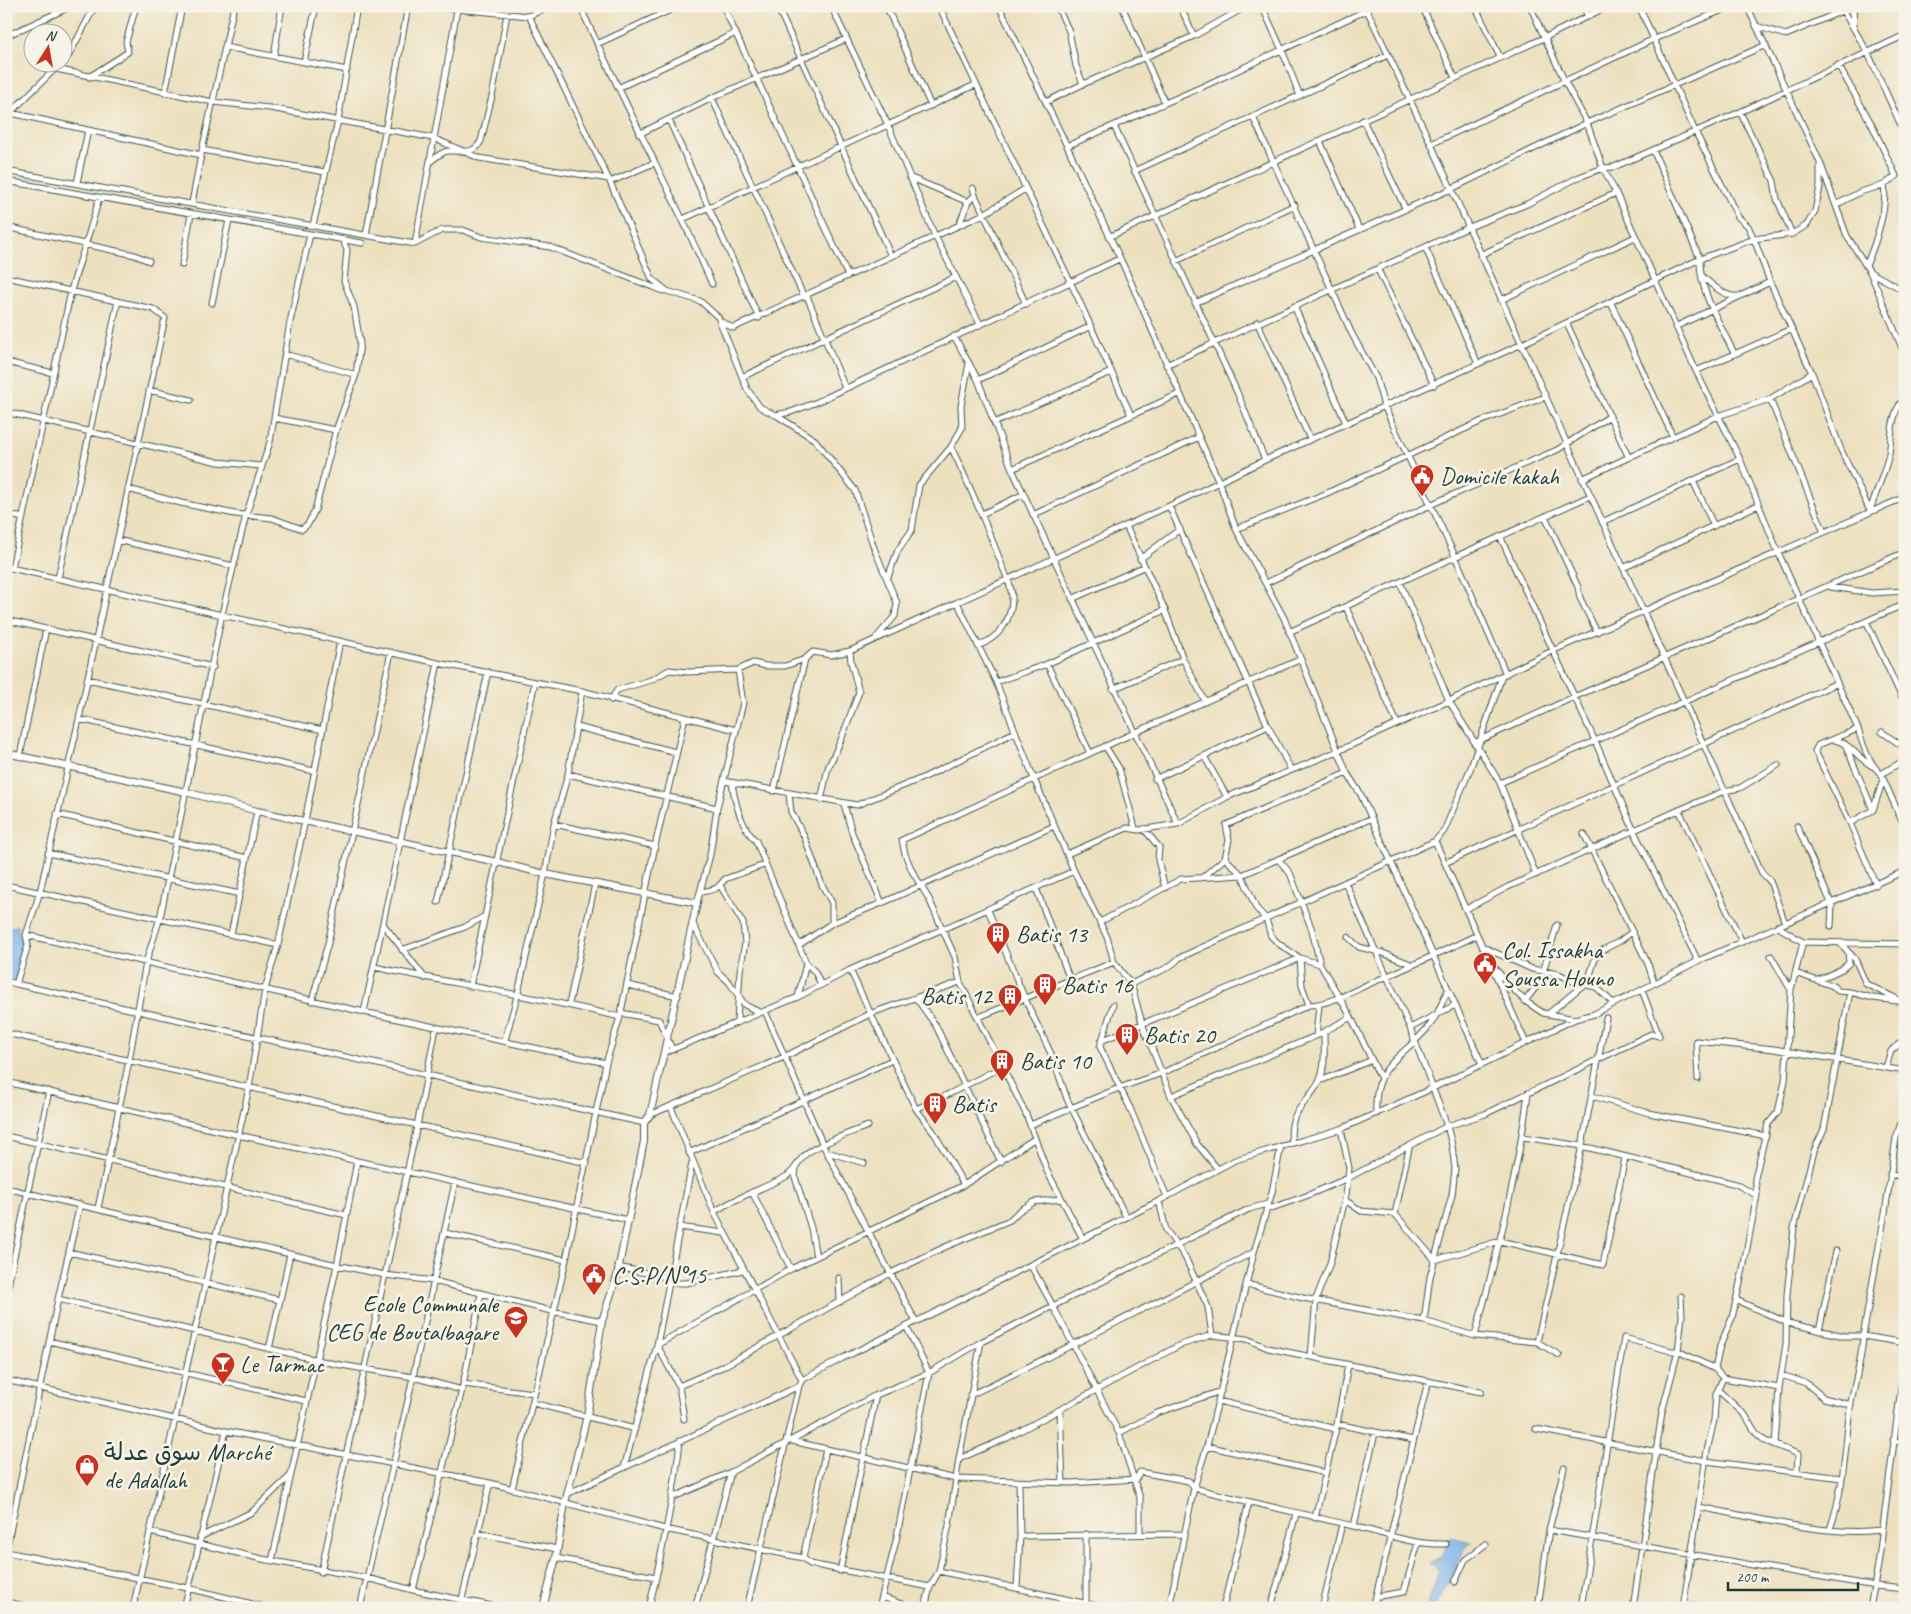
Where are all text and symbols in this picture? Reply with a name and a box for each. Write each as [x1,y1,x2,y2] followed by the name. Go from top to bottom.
[22,22,72,72] north arrow
[45,27,59,45] text: N
[1440,461,1560,491] place label: Domicile kakah
[1409,463,1435,497] public building icon: Domicile kakah
[1016,919,1089,949] place label: Batis 13
[985,921,1011,955] building icon: Batis 13
[1502,935,1614,993] place label: Col. Issakha Soussa Houno
[1472,951,1498,985] public building icon: Col. Issakha Soussa Houno
[1062,970,1134,1000] place label: Batis 16
[1032,972,1058,1006] building icon: Batis 16
[921,981,994,1011] place label: Batis 12
[997,983,1023,1017] building icon: Batis 12
[1144,1020,1217,1050] place label: Batis 20
[1114,1022,1140,1056] building icon: Batis 20
[1020,1046,1093,1076] place label: Batis 10
[989,1048,1015,1082] building icon: Batis 10
[952,1089,997,1119] place label: Batis
[922,1091,948,1125] building icon: Batis
[612,1260,708,1290] place label: C.S.P/N°15
[581,1262,607,1296] public building icon: C.S.P/N°15
[326,1289,500,1347] place label: Ecole Communale CEG de Boutalbagare
[503,1305,529,1339] school or university icon: Ecole Communale CEG de Boutalbagare
[240,1349,325,1379] place label: Le Tarmac
[210,1351,236,1385] bar icon: Le Tarmac
[104,1437,275,1495] place label: سوق عدلة Marché de Adallah
[74,1453,100,1487] shop icon: سوق عدلة Marché de Adallah
[1728,1559,1858,1591] scale bar
[1736,1568,1770,1587] text: 200 m

